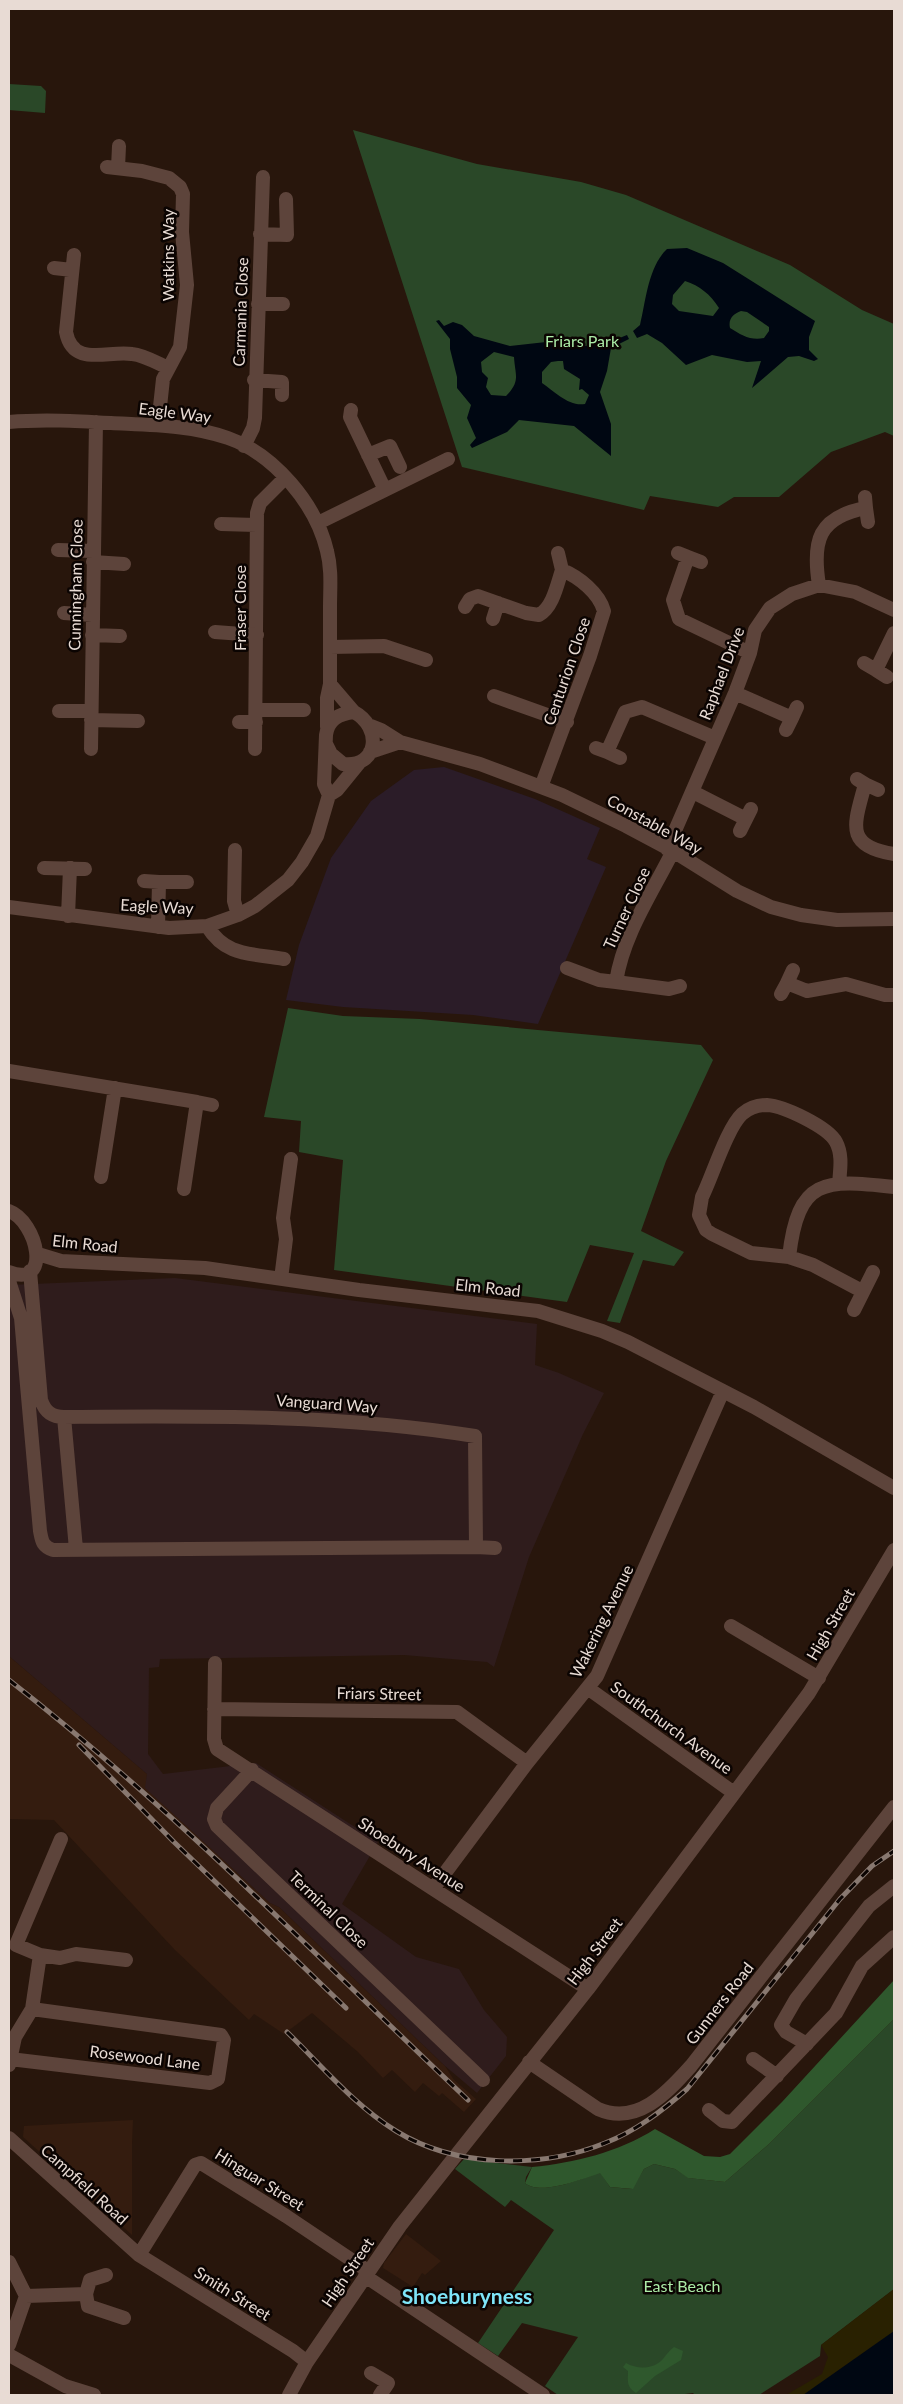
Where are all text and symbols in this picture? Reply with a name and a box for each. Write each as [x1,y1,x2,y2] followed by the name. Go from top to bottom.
[158,208,177,301] street label: Watkins Way
[229,257,251,367] street label: Carmania Close
[545,331,620,350] park label: Friars Park
[138,398,213,426] street label: Eagle Way
[64,519,86,651] street label: Cunningham Close
[230,565,249,651] street label: Fraser Close
[539,614,593,728] street label: Centurion Close
[695,624,747,722] street label: Raphael Drive
[604,790,707,858] street label: Constable Way
[599,864,653,952] street label: Turner Close
[120,895,195,917] street label: Eagle Way
[51,1230,119,1256] street label: Elm Road
[454,1274,522,1300] street label: Elm Road
[276,1390,379,1416] street label: Vanguard Way
[565,1561,637,1681] street label: Wakering Avenue
[802,1585,858,1663] street label: High Street
[608,1677,736,1777] street label: Southchurch Avenue
[336,1683,422,1703] street label: Friars Street
[355,1813,469,1895] street label: Shoebury Avenue
[286,1867,372,1951] street label: Terminal Close
[563,1913,626,1988] street label: High Street
[681,1958,757,2048] street label: Gunners Road
[89,2041,201,2073] street label: Rosewood Lane
[38,2140,132,2228] street label: Campfield Road
[212,2144,308,2214] street label: Hinguar Street
[317,2234,377,2310] street label: High Street
[191,2262,275,2324] street label: Smith Street
[643,2276,721,2295] park label: East Beach
[402,2283,532,2308] district label: Shoeburyness

